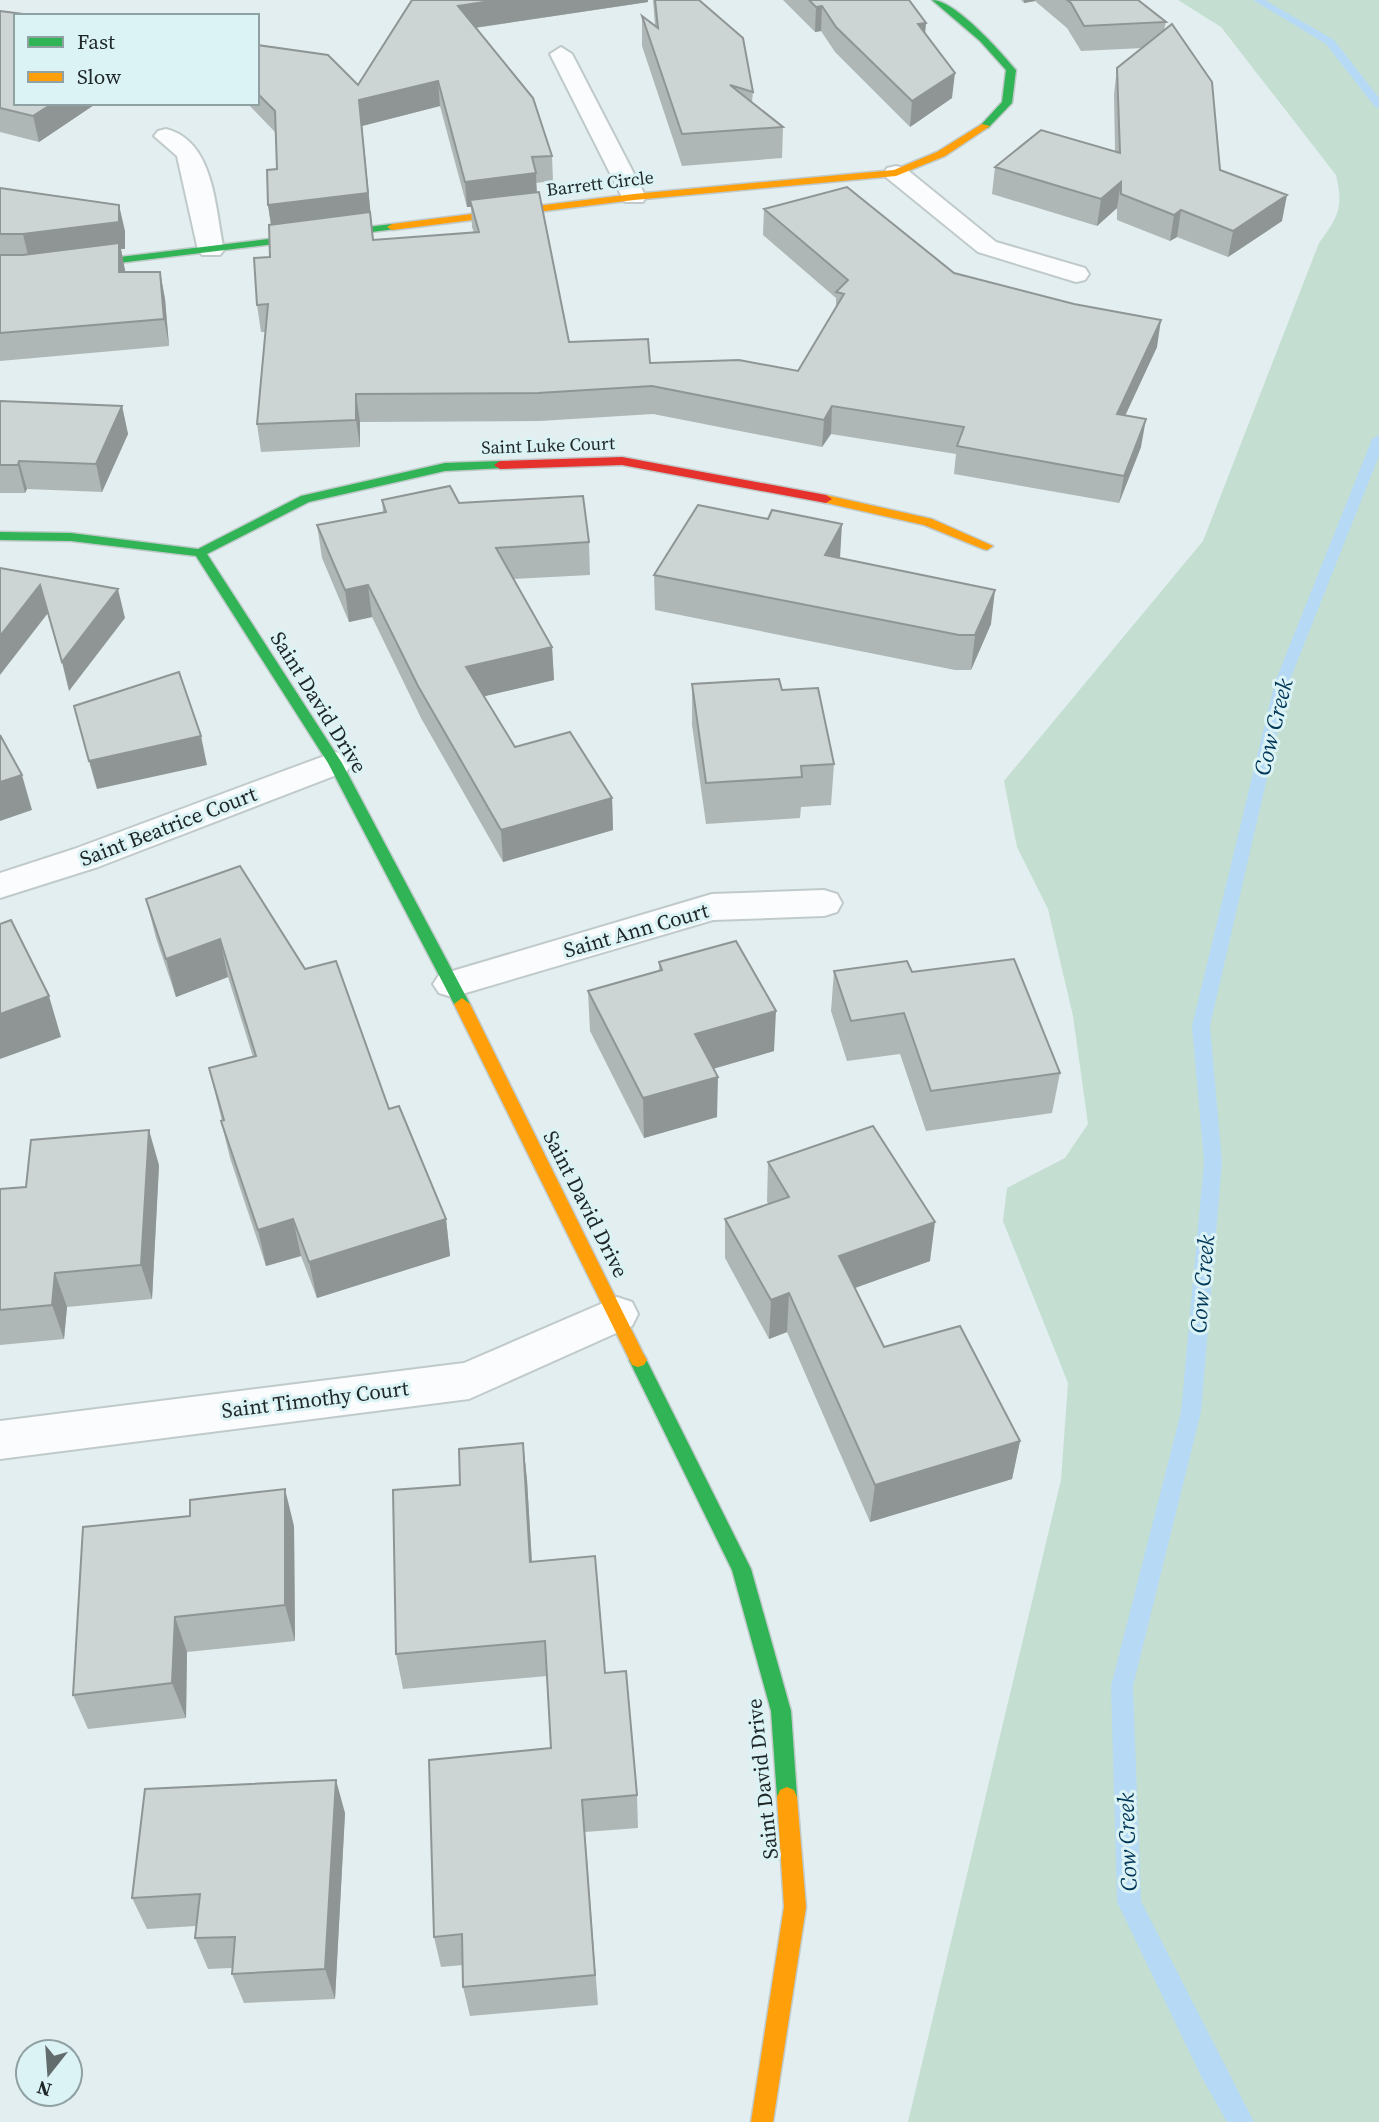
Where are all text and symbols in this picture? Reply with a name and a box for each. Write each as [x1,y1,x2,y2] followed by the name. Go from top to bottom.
[14,14,259,105] legend
[77,27,115,56] text: Fast
[77,62,121,91] text: Slow
[545,164,655,202] street label: Barrett Circle
[481,430,615,460] street label: Saint Luke Court
[264,626,374,778] street label: Saint David Drive
[1246,675,1300,779] water label: Cow Creek
[75,779,261,873] street label: Saint Beatrice Court
[560,895,712,965] street label: Saint Ann Court
[536,1125,636,1283] street label: Saint David Drive
[1182,1233,1222,1335] water label: Cow Creek
[220,1373,410,1425] street label: Saint Timothy Court
[739,1697,785,1861] street label: Saint David Drive
[1109,1792,1145,1892] water label: Cow Creek
[14,2038,84,2108] north arrow
[33,2075,54,2104] text: N

